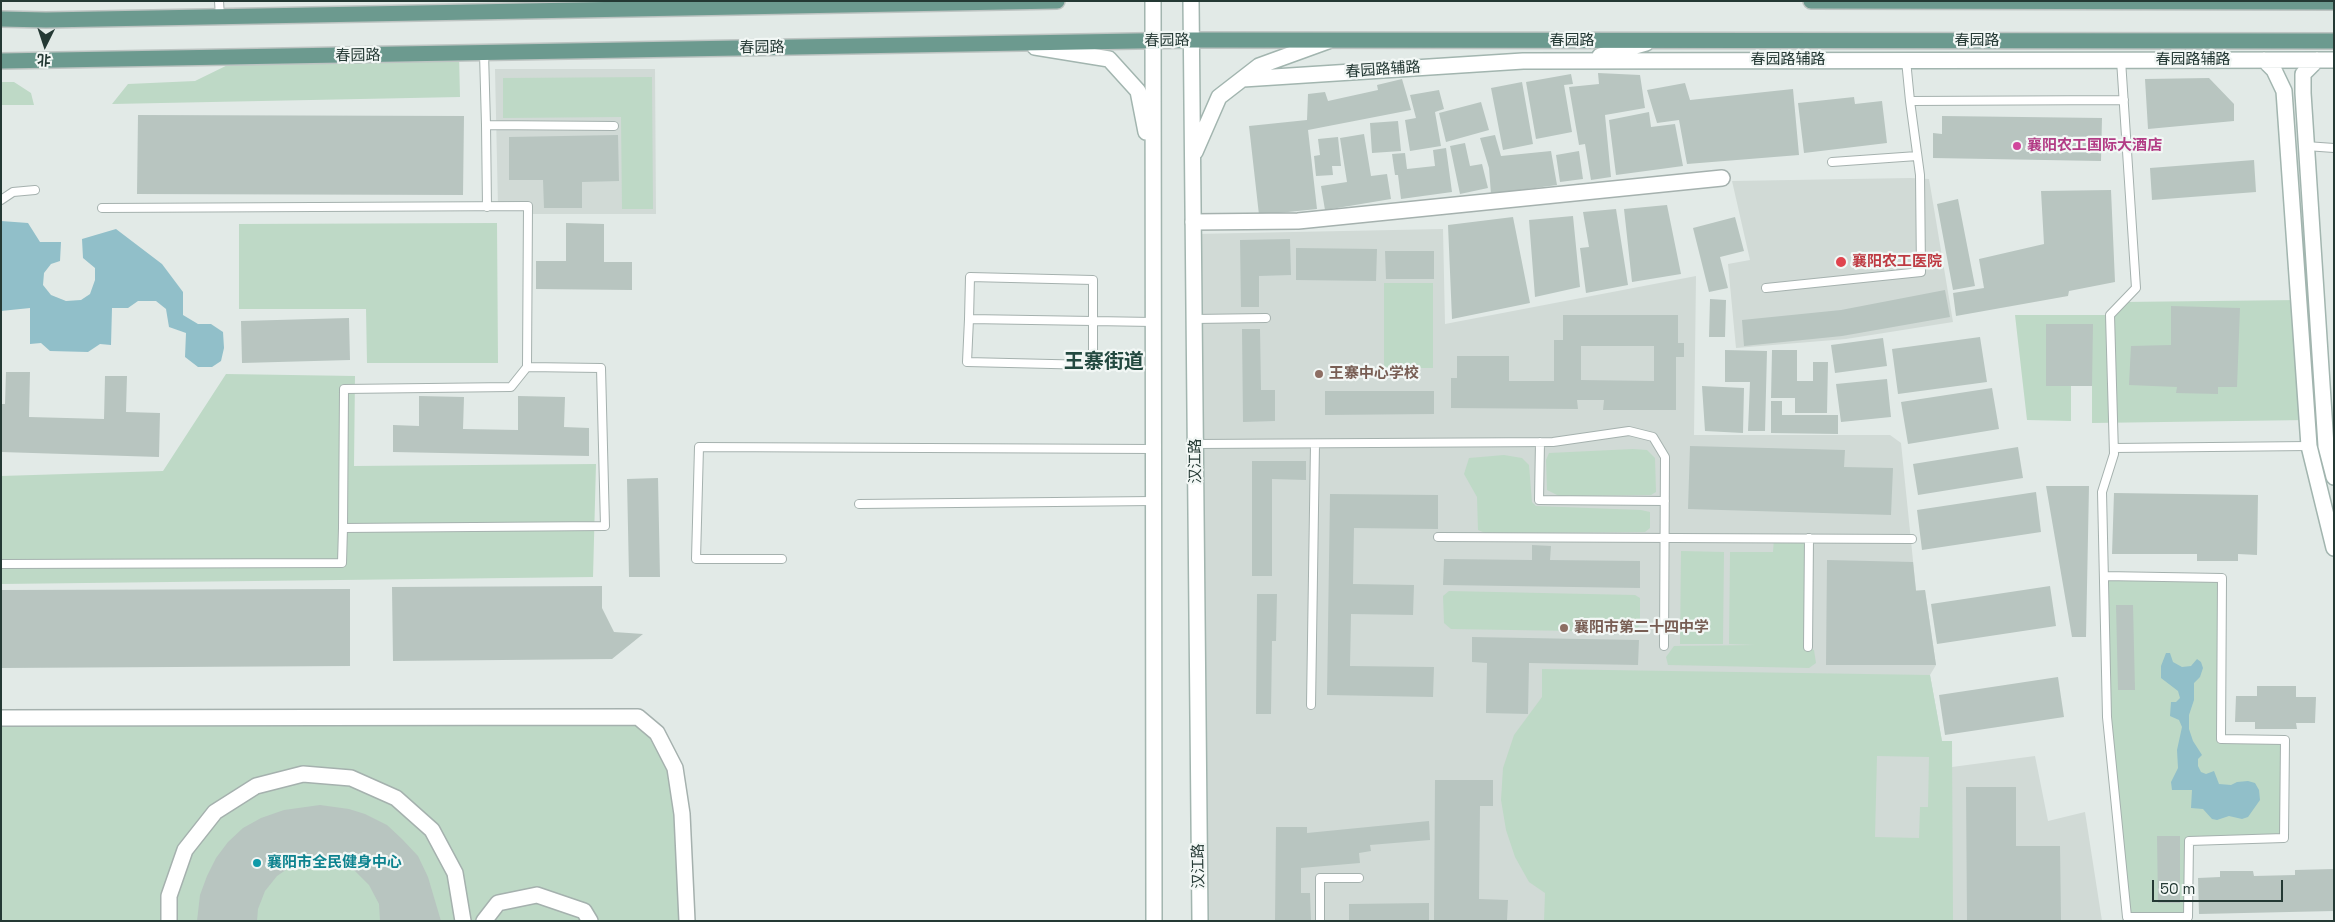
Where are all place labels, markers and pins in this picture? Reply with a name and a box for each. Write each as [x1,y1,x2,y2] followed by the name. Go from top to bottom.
[2027,137,2162,155] place label: 襄阳农工国际大酒店
[2011,140,2023,152] marker: 襄阳农工国际大酒店
[1852,253,1942,271] place label: 襄阳农工医院
[1834,255,1848,269] marker: 襄阳农工医院
[1329,365,1419,383] place label: 王寨中心学校
[1313,368,1325,380] marker: 王寨中心学校
[1574,619,1709,637] place label: 襄阳市第二十四中学
[1558,622,1570,634] marker: 襄阳市第二十四中学
[267,854,402,872] place label: 襄阳市全民健身中心
[251,857,263,869] marker: 襄阳市全民健身中心

